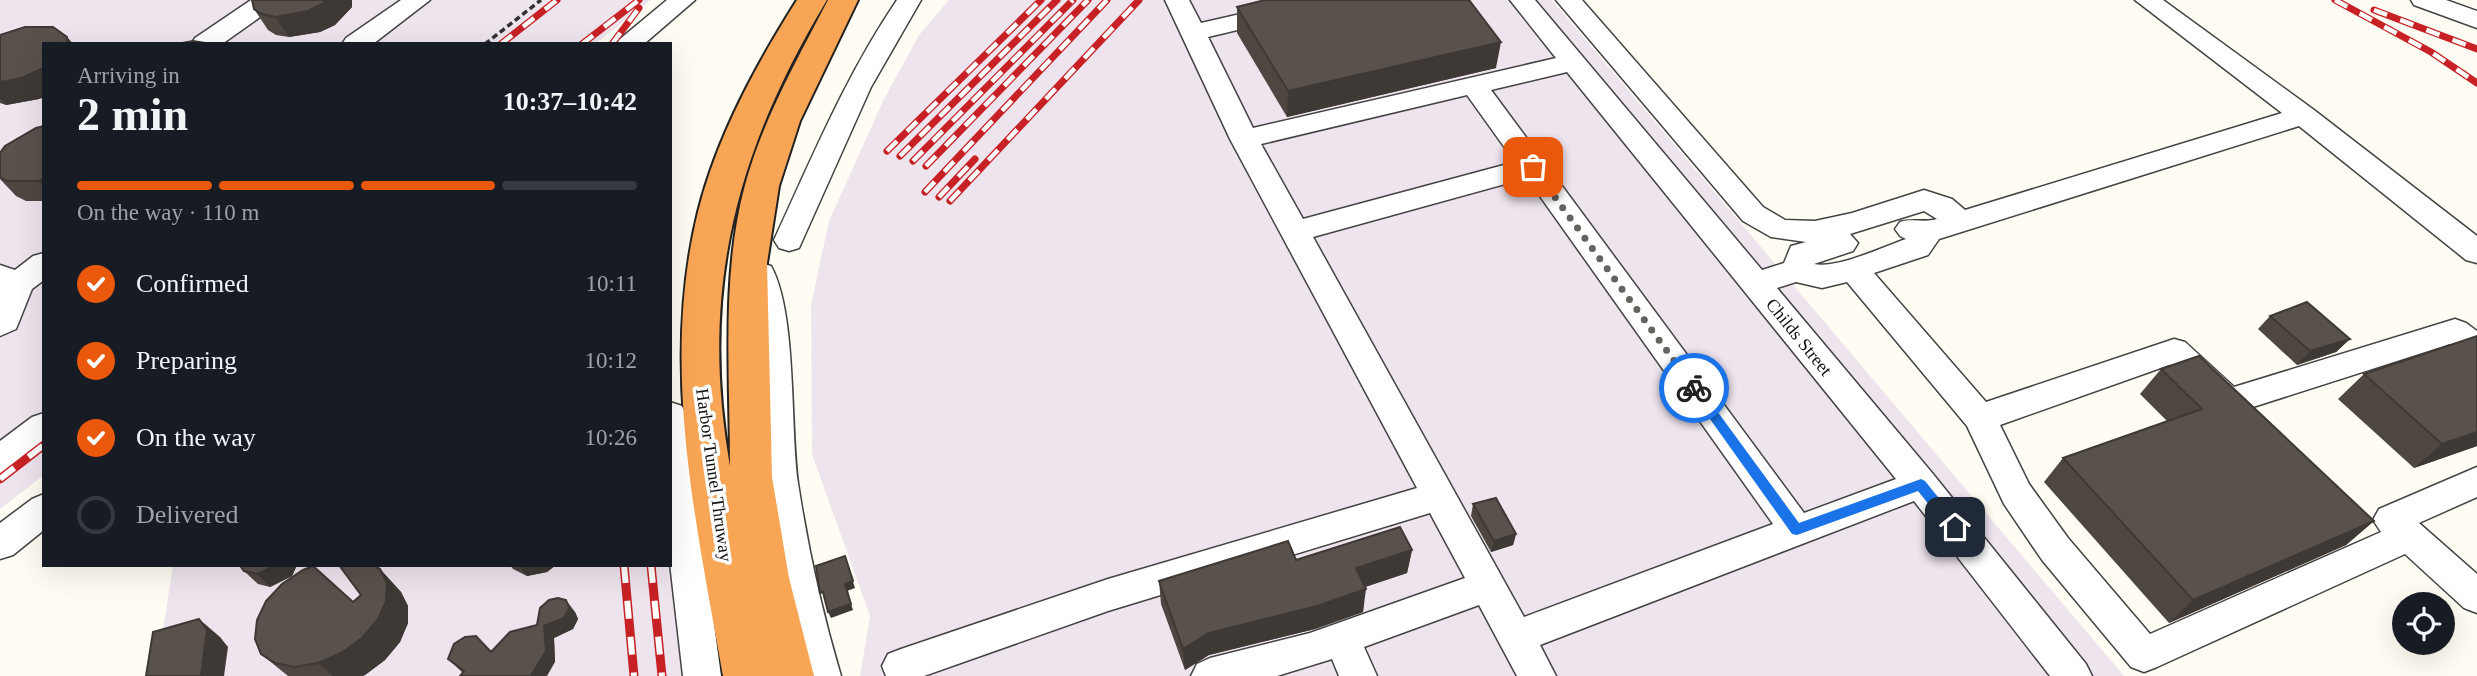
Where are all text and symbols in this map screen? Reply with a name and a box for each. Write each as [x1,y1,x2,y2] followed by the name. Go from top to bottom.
[77,63,180,88] text: Arriving in
[503,87,637,116] text: 10:37–10:42
[77,89,188,140] text: 2 min
[1503,137,1563,197] pin
[1514,148,1552,186] icon: bag
[77,200,259,225] text: On the way · 110 m
[77,265,115,303] icon: check
[136,269,249,298] text: Confirmed
[585,271,637,296] text: 10:11
[1762,294,1836,380] street label: Childs Street
[77,342,115,380] icon: check
[136,346,237,375] text: Preparing
[585,348,637,373] text: 10:12
[1659,353,1729,423] courier
[1675,369,1713,407] icon: bike
[692,387,736,563] street label: Harbor Tunnel Thruway
[77,419,115,457] icon: check
[136,423,256,452] text: On the way
[585,425,637,450] text: 10:26
[1925,497,1985,557] pin
[136,500,239,529] text: Delivered
[1936,508,1974,546] icon: home
[2392,592,2455,655] map controls
[2392,592,2455,655] button: locate

